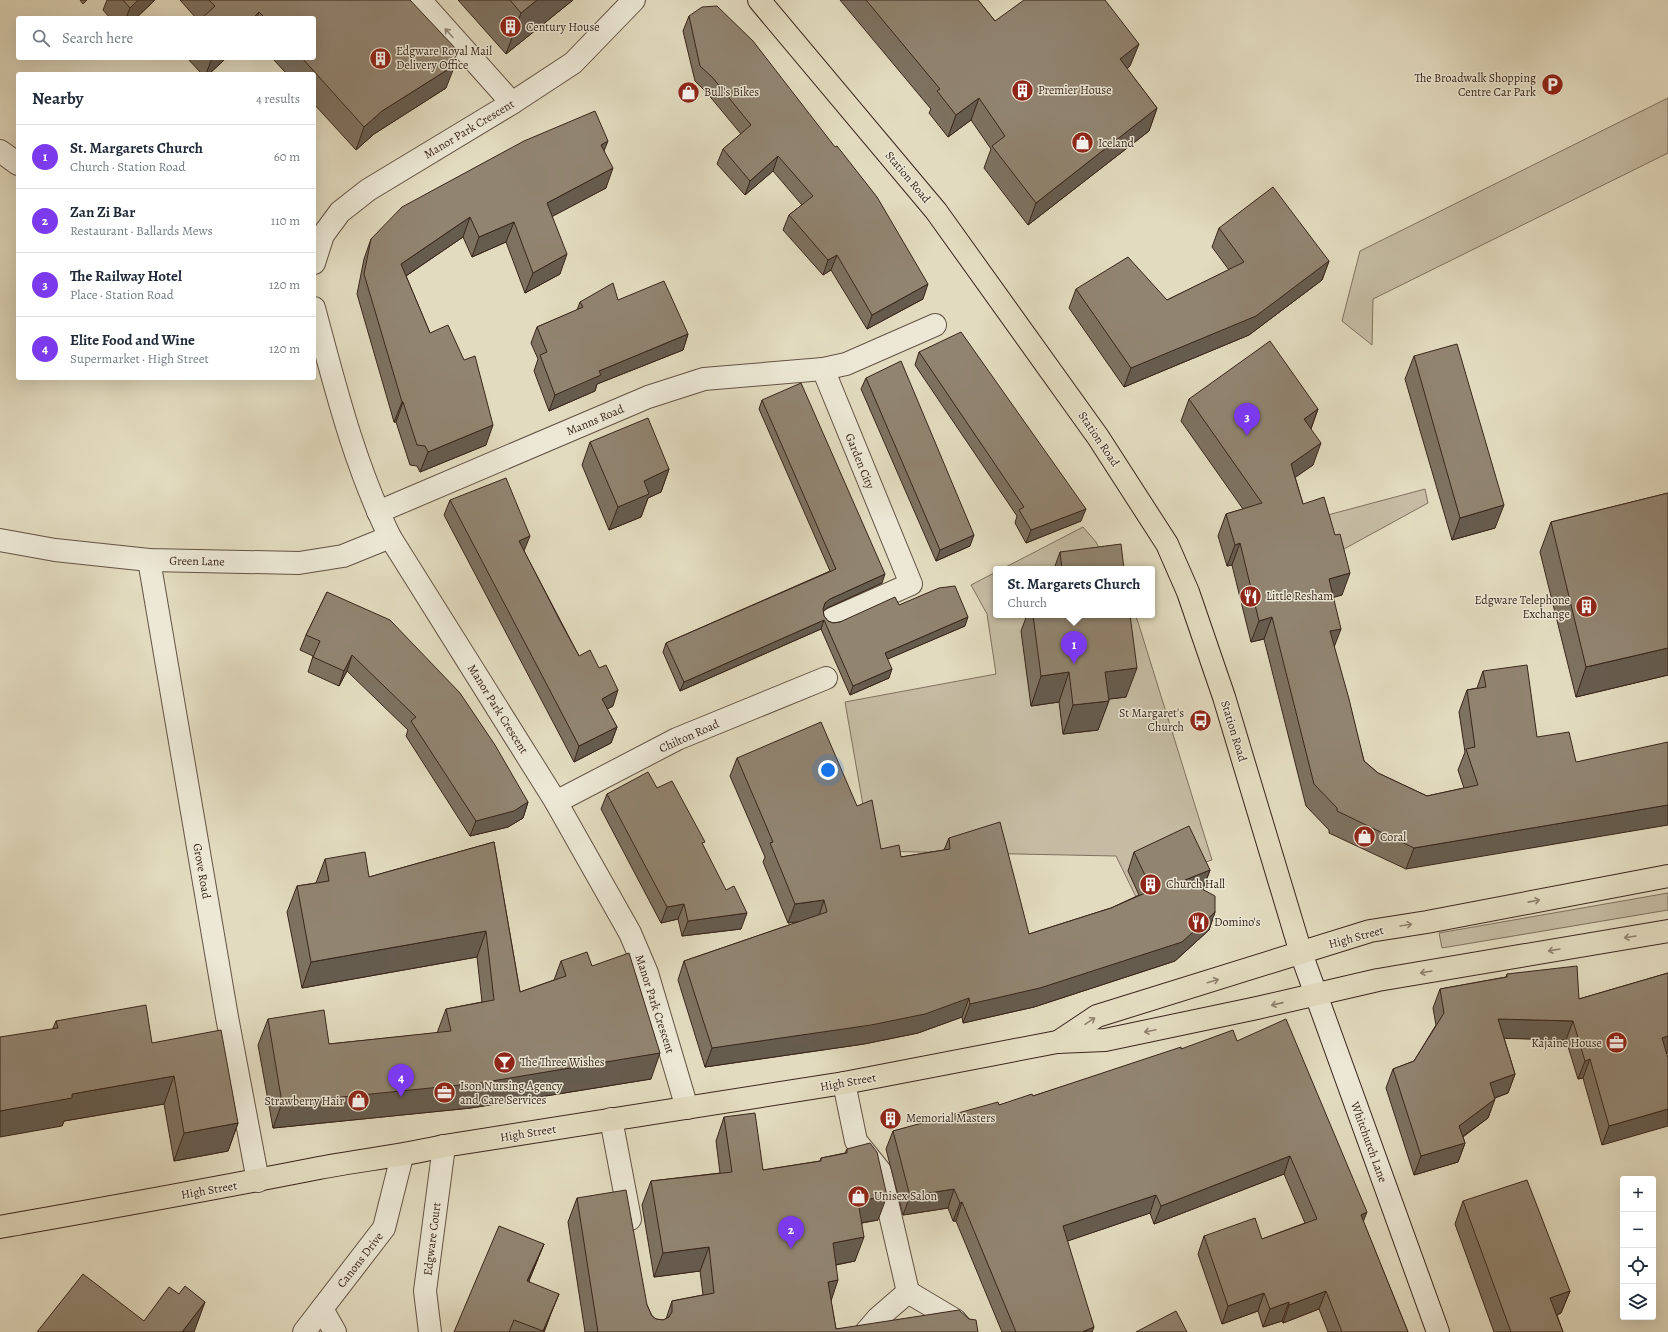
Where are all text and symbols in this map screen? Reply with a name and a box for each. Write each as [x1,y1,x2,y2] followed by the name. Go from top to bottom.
[498,14,524,40] building icon: Century House
[16,16,316,60] search box
[526,19,600,35] place label: Century House
[30,27,52,49] icon: search
[62,28,133,48] text: Search here
[445,28,454,38] one-way arrow
[396,43,492,73] place label: Edgware Royal Mail Delivery Office
[368,45,394,71] building icon: Edgware Royal Mail Delivery Office
[1414,70,1536,100] place label: The Broadwalk Shopping Centre Car Park
[1539,72,1565,98] parking icon: The Broadwalk Shopping Centre Car Park
[1009,77,1035,103] building icon: Premier House
[675,79,701,105] shop icon: Bull's Bikes
[1038,82,1112,98] place label: Premier House
[704,84,759,100] place label: Bull's Bikes
[32,87,83,110] text: Nearby
[256,90,300,107] text: 4 results
[421,96,517,162] street label: Manor Park Crescent
[1070,130,1096,156] shop icon: Iceland
[1098,135,1134,151] place label: Iceland
[70,138,203,158] text: St. Margarets Church
[43,148,47,165] text: 1
[274,148,300,165] text: 60 m
[882,148,935,207] street label: Station Road
[70,158,186,175] text: Church · Station Road
[70,202,136,222] text: Zan Zi Bar
[42,212,48,229] text: 2
[271,212,300,229] text: 110 m
[70,222,213,239] text: Restaurant · Ballards Mews
[70,266,182,286] text: The Railway Hotel
[42,276,48,293] text: 3
[269,276,300,293] text: 120 m
[70,286,174,303] text: Place · Station Road
[70,330,195,350] text: Elite Food and Wine
[42,340,48,357] text: 4
[269,340,300,357] text: 120 m
[70,350,209,367] text: Supermarket · High Street
[564,401,627,439] street label: Manns Road
[1234,403,1260,436] pin: 3
[1075,408,1124,470] street label: Station Road
[842,431,879,492] street label: Garden City
[169,553,225,569] street label: Green Lane
[993,566,1155,618] popup
[1008,574,1140,594] text: St. Margarets Church
[1237,583,1263,609] restaurant icon: Little Resham
[1266,588,1333,604] place label: Little Resham
[1474,592,1570,622] place label: Edgware Telephone Exchange
[1008,594,1047,611] text: Church
[1573,594,1599,620] building icon: Edgware Telephone Exchange
[1061,631,1087,664] pin: 1
[464,661,532,757] street label: Manor Park Crescent
[1217,698,1251,764] street label: Station Road
[1119,705,1185,735] place label: St Margaret's Church
[1187,707,1213,733] bus stop icon: St Margaret's Church
[656,715,722,756] street label: Chilton Road
[818,760,838,780] your location
[1352,824,1378,850] shop icon: Coral
[1380,829,1406,845] place label: Coral
[189,842,215,900] street label: Grove Road
[1137,871,1163,897] building icon: Church Hall
[1166,876,1225,892] place label: Church Hall
[1527,897,1540,905] one-way arrow
[1186,909,1212,935] restaurant icon: Domino's
[1214,914,1261,930] place label: Domino's
[1400,921,1413,929] one-way arrow
[1327,922,1385,952] street label: High Street
[1624,933,1637,941] one-way arrow
[1548,946,1561,954] one-way arrow
[632,953,679,1055] street label: Manor Park Crescent
[1420,968,1433,976] one-way arrow
[1207,976,1219,984] one-way arrow
[1271,1000,1284,1008] one-way arrow
[1084,1017,1095,1025] one-way arrow
[1144,1027,1157,1035] one-way arrow
[1604,1030,1630,1056] office icon: Kajaine House
[1531,1035,1602,1051] place label: Kajaine House
[492,1049,518,1075] bar icon: The Three Wishes
[520,1054,605,1070] place label: The Three Wishes
[388,1064,414,1097] pin: 4
[819,1069,877,1095] street label: High Street
[460,1078,563,1108] place label: Ison Nursing Agency and Care Services
[432,1080,458,1106] office icon: Ison Nursing Agency and Care Services
[346,1088,372,1114] shop icon: Strawberry Hair
[264,1093,344,1109] place label: Strawberry Hair
[1347,1098,1391,1185] street label: Whitchurch Lane
[877,1105,903,1131] building icon: Memorial Masters
[906,1110,996,1126] place label: Memorial Masters
[499,1121,557,1145] street label: High Street
[1620,1176,1656,1320] map controls
[1620,1176,1656,1212] button: +
[180,1177,238,1203] street label: High Street
[845,1183,871,1209] shop icon: Unisex Salon
[874,1188,938,1204] place label: Unisex Salon
[420,1201,444,1277] street label: Edgware Court
[1620,1212,1656,1248] button: −
[778,1216,804,1249] pin: 2
[333,1229,387,1291] street label: Canons Drive
[1620,1248,1656,1284] button: locate
[1620,1284,1656,1320] button: layers

